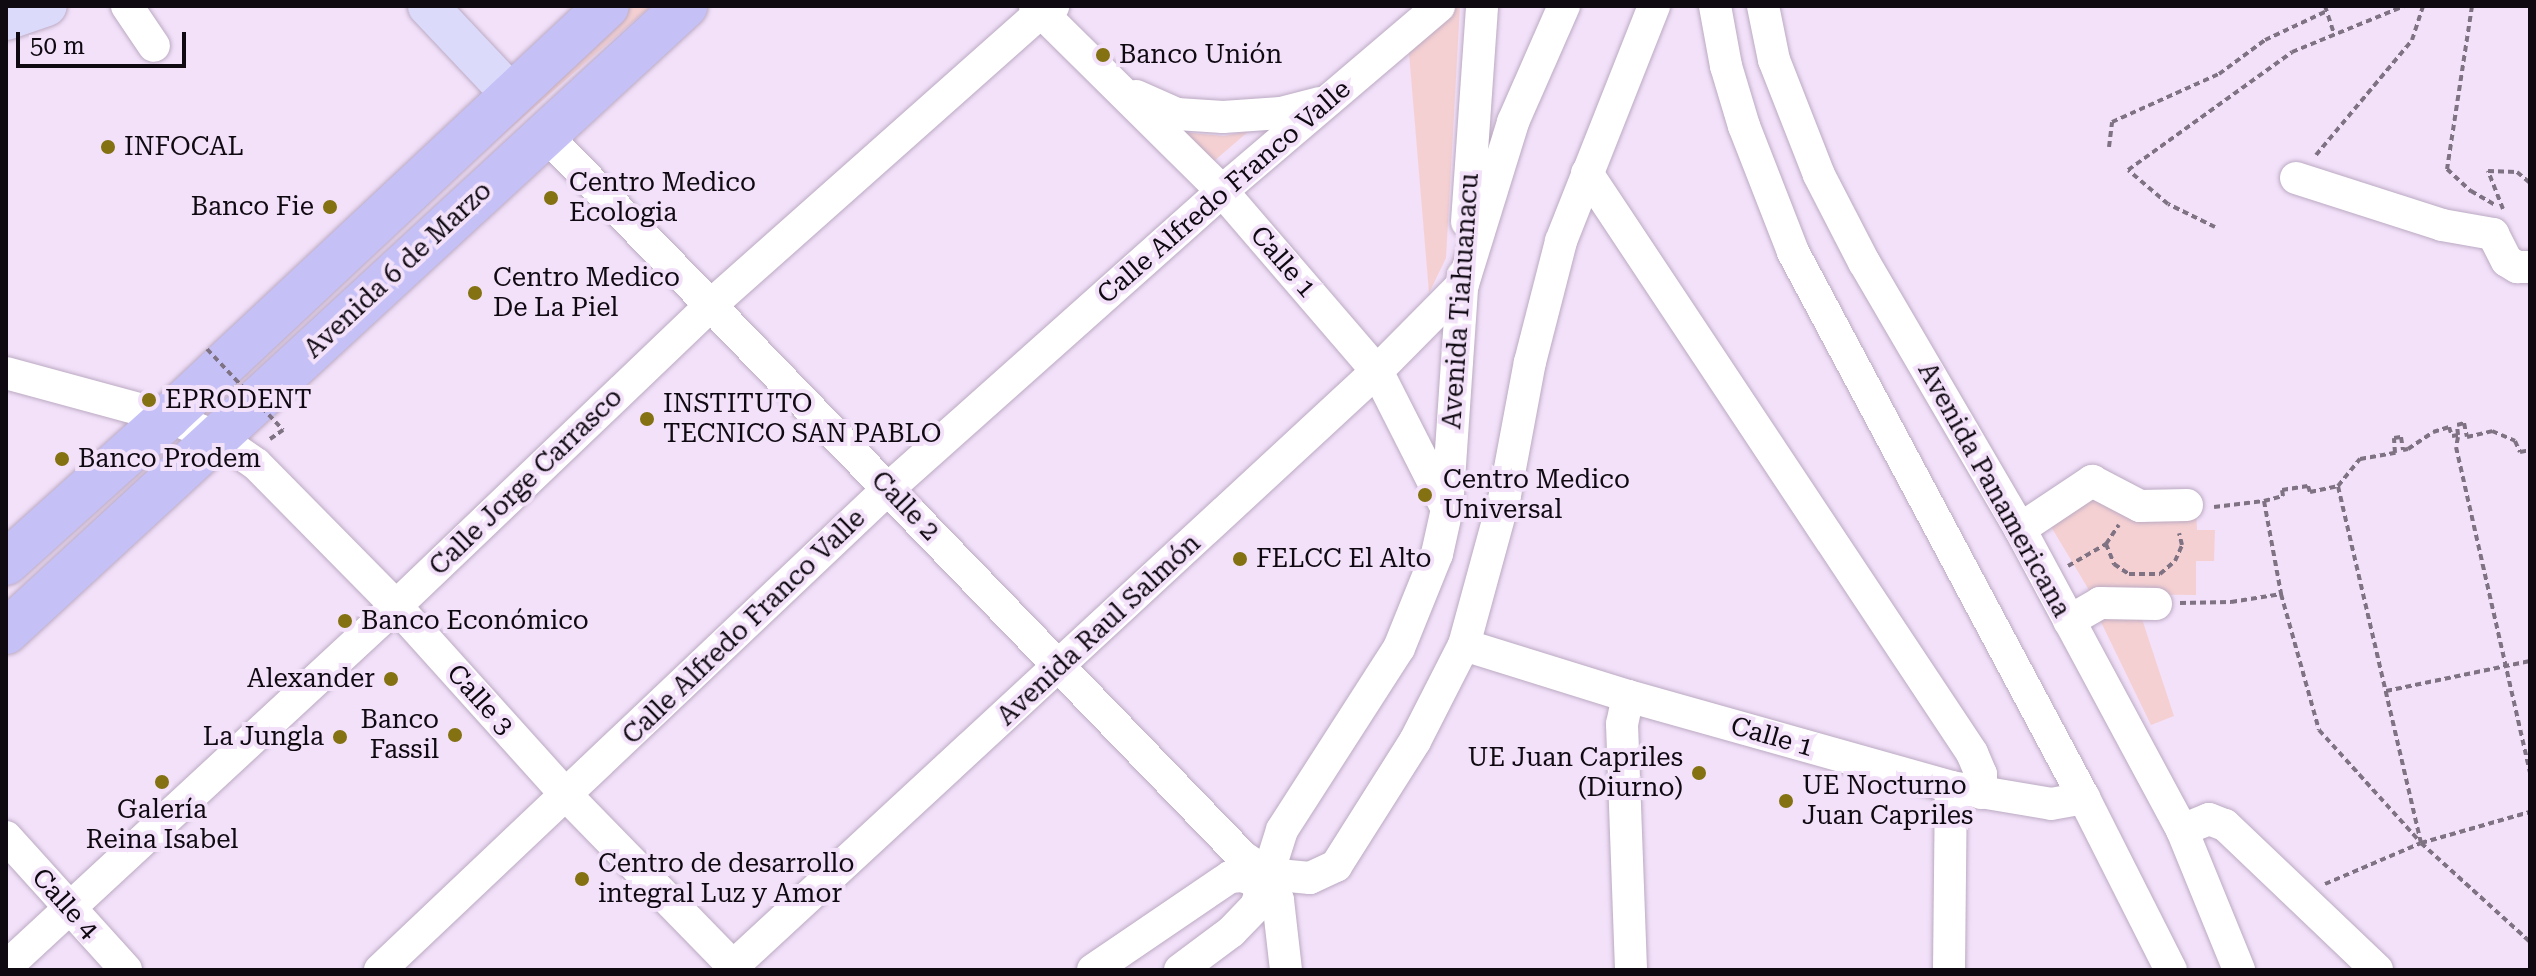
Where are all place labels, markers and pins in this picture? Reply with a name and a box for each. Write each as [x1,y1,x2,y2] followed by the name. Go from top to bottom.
[1119,39,1282,71] place label: Banco Unión
[1094,46,1112,64] marker: Banco Unión
[124,131,244,163] place label: INFOCAL
[99,138,117,156] marker: INFOCAL
[569,167,756,228] place label: Centro Medico Ecologia
[540,187,562,209] marker: Centro Medico Ecologia
[191,191,314,223] place label: Banco Fie
[321,198,339,216] marker: Banco Fie
[493,262,680,324] place label: Centro Medico De La Piel
[464,282,486,304] marker: Centro Medico De La Piel
[165,384,312,416] place label: EPRODENT
[663,388,941,450] place label: INSTITUTO TECNICO SAN PABLO
[140,391,158,409] marker: EPRODENT
[638,410,656,428] marker: INSTITUTO TECNICO SAN PABLO
[78,443,261,475] place label: Banco Prodem
[53,450,71,468] marker: Banco Prodem
[1443,464,1630,526] place label: Centro Medico Universal
[1414,484,1436,506] marker: Centro Medico Universal
[1256,543,1431,575] place label: FELCC El Alto
[1231,550,1249,568] marker: FELCC El Alto
[361,605,589,637] place label: Banco Económico
[336,612,354,630] marker: Banco Económico
[247,663,375,695] place label: Alexander
[382,670,400,688] marker: Alexander
[360,704,439,766] place label: Banco Fassil
[203,721,324,753] place label: La Jungla
[446,726,464,744] marker: Banco Fassil
[331,728,349,746] marker: La Jungla
[1467,742,1683,804] place label: UE Juan Capriles (Diurno)
[1690,764,1708,782] marker: UE Juan Capriles (Diurno)
[1802,770,1973,832] place label: UE Nocturno Juan Capriles
[153,773,171,791] marker: Galería Reina Isabel
[1777,792,1795,810] marker: UE Nocturno Juan Capriles
[86,794,238,856] place label: Galería Reina Isabel
[598,848,854,910] place label: Centro de desarrollo integral Luz y Amor
[573,870,591,888] marker: Centro de desarrollo integral Luz y Amor

